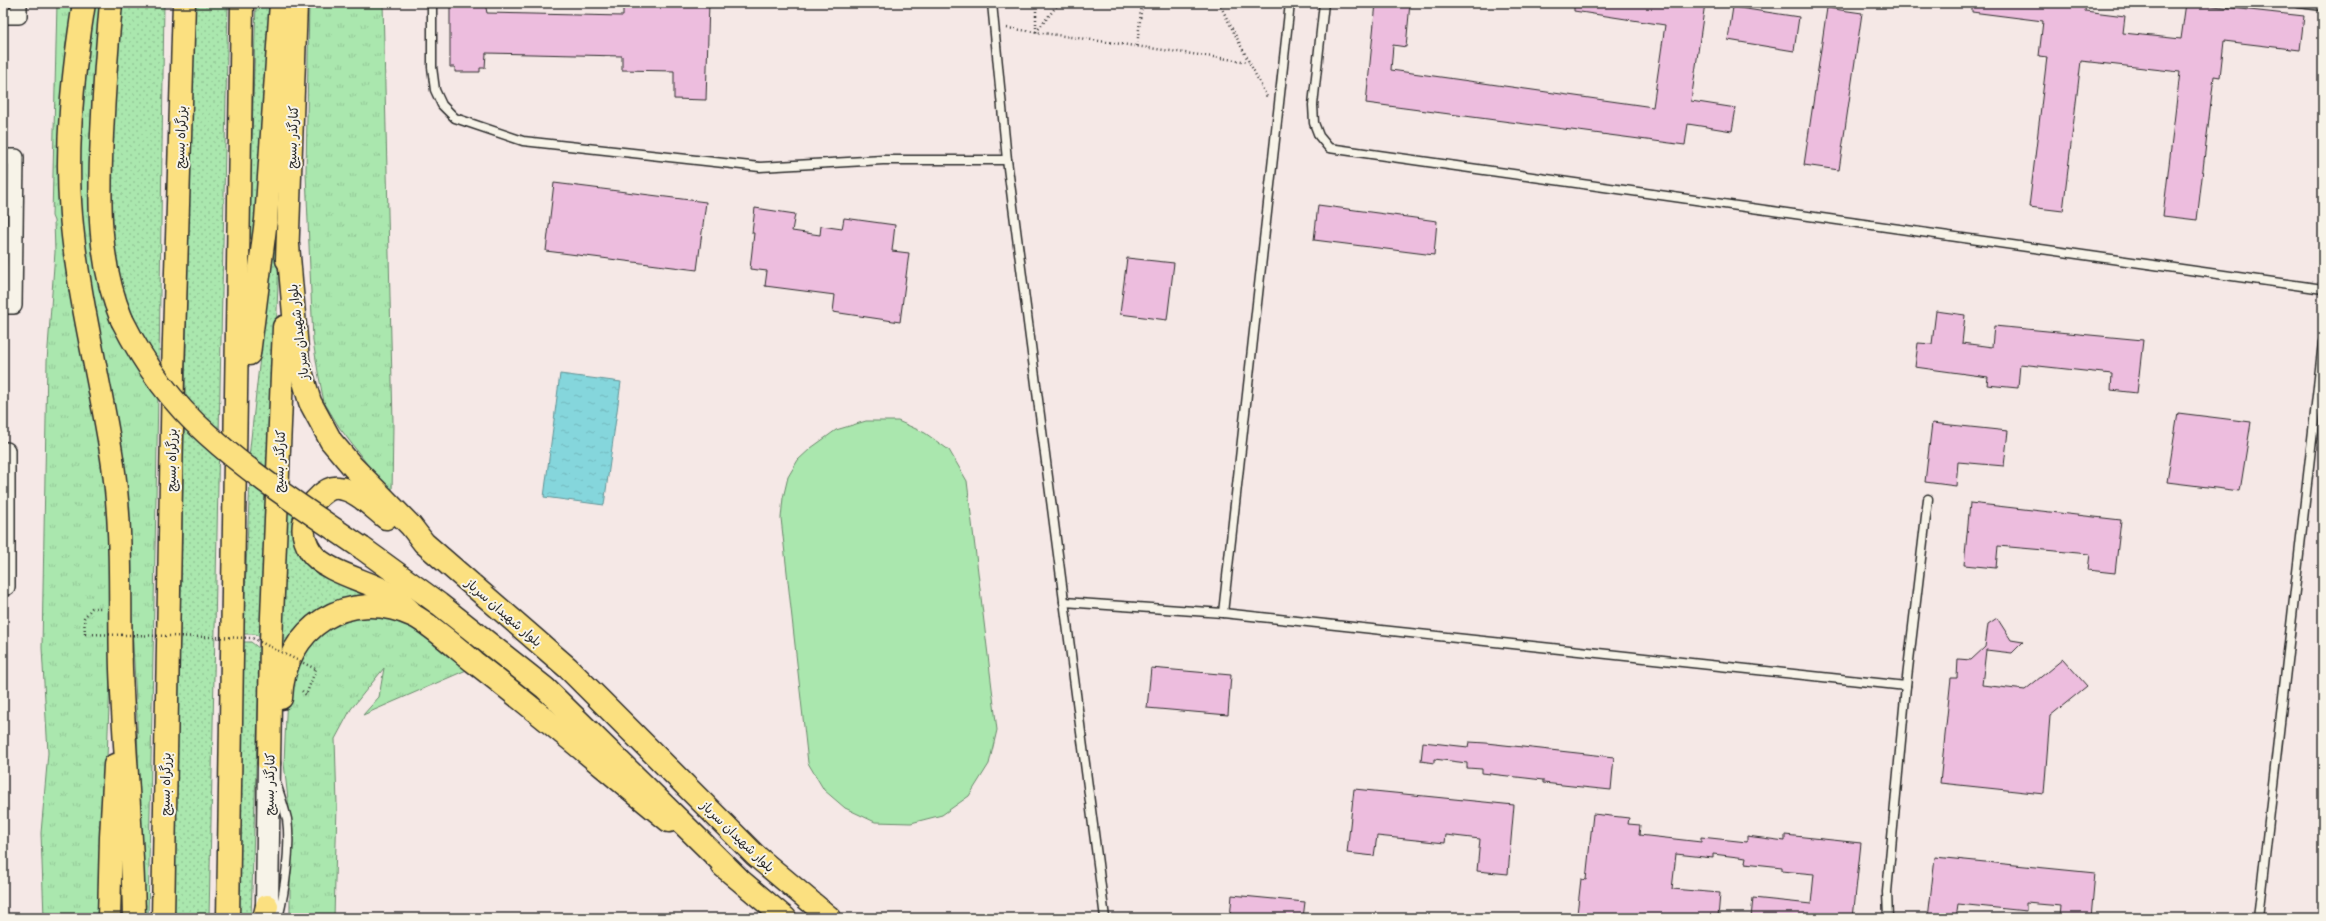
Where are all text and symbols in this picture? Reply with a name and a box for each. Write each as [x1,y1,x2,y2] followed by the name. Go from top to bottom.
[168,105,193,169] street label: بزرگراه بسیج
[280,105,305,169] street label: کنارگذر بسیج
[281,283,316,382] street label: بلوار شهیدان سرباز
[159,428,184,492] street label: بزرگراه بسیج
[267,429,292,493] street label: کنارگذر بسیج
[459,571,548,653] street label: بلوار شهیدان سرباز
[153,752,178,816] street label: بزرگراه بسیج
[257,752,282,816] street label: کنارگذر بسیج
[694,794,780,878] street label: بلوار شهیدان سرباز

